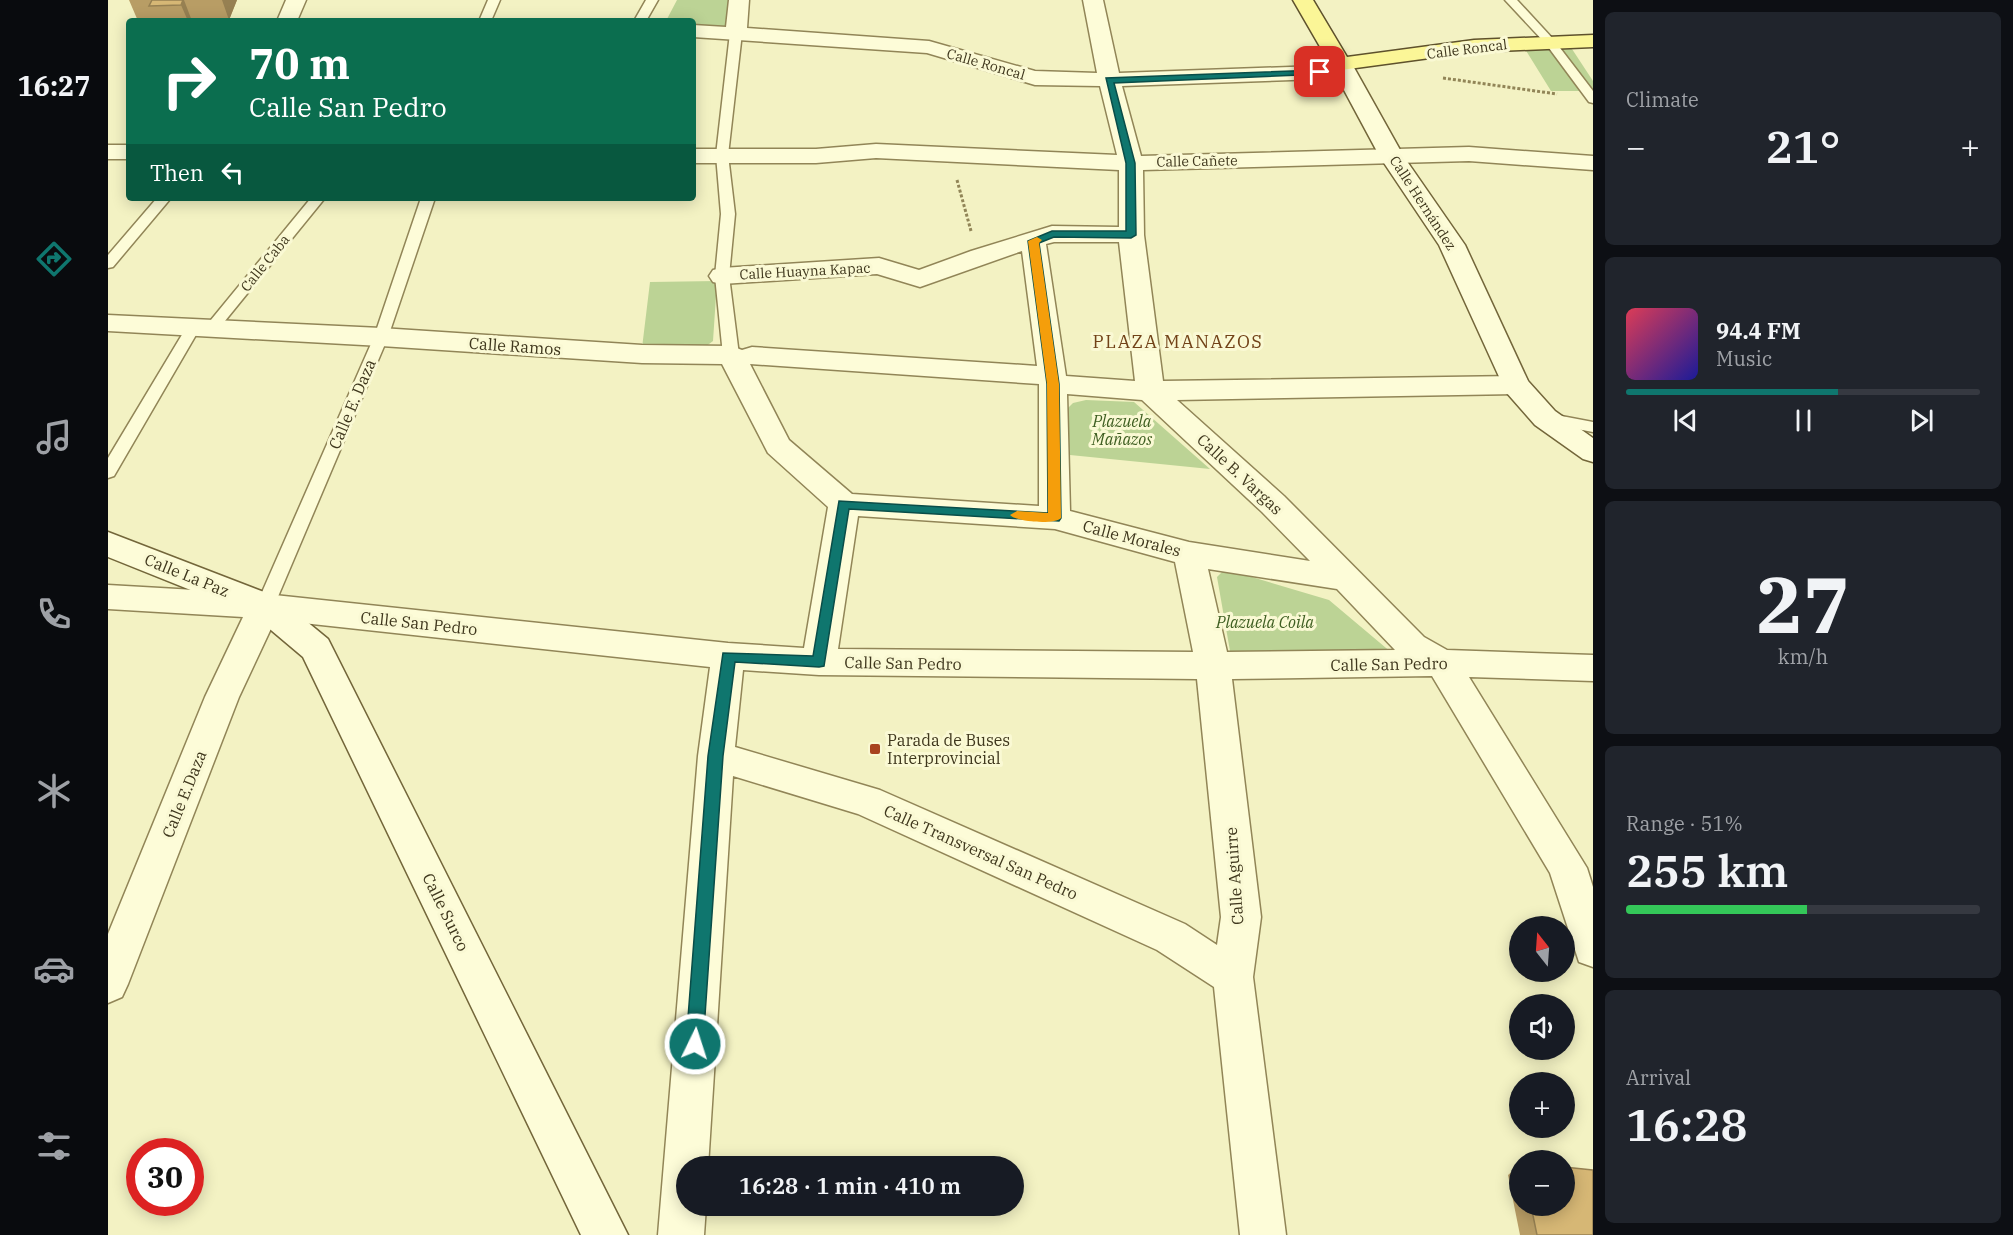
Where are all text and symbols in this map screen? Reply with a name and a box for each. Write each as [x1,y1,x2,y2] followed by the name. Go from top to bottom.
[1426,35,1508,63] street label: Calle Roncal
[249,36,350,91] text: 70 m
[150,42,228,120] icon: right
[945,44,1027,84] street label: Calle Roncal
[1294,46,1345,97] pin
[1303,55,1336,88] icon: arrive
[18,68,90,103] text: 16:27
[1626,86,1699,113] text: Climate
[249,89,447,124] text: Calle San Pedro
[1765,117,1841,175] text: 21°
[1626,125,1646,168] text: −
[1960,125,1980,168] text: +
[1156,151,1238,171] street label: Calle Cañete
[1386,152,1460,254] street label: Calle Hernández
[216,156,249,189] icon: left
[150,158,204,187] text: Then
[236,231,294,295] street label: Calle Caba
[33,238,75,280] icon: directions
[739,259,871,283] street label: Calle Huayna Kapac
[1716,316,1801,345] text: 94.4 FM
[1093,330,1263,353] district label: PLAZA MANAZOS
[468,333,562,359] street label: Calle Ramos
[1716,345,1772,372] text: Music
[324,356,380,452] street label: Calle E. Daza
[1669,404,1702,437] icon: previous
[1787,404,1820,437] icon: pause
[1905,404,1938,437] icon: next
[1091,411,1152,449] park label: Plazuela Mañazos
[33,416,75,458] icon: music
[1193,429,1287,519] street label: Calle B. Vargas
[1081,515,1183,561] street label: Calle Morales
[142,549,232,601] street label: Calle La Paz
[1756,553,1850,654] text: 27
[33,593,75,635] icon: phone
[360,607,478,639] street label: Calle San Pedro
[1215,612,1314,632] park label: Plazuela Coila
[1778,643,1828,670] text: km/h
[844,652,962,674] street label: Calle San Pedro
[1330,653,1448,675] street label: Calle San Pedro
[887,730,1010,768] place label: Parada de Buses Interprovincial
[868,742,882,756] marker: Parada de Buses Interprovincial
[157,747,211,841] street label: Calle E.Daza
[33,770,75,812] icon: climate
[881,800,1081,904] street label: Calle Transversal San Pedro
[1626,810,1743,837] text: Range · 51%
[1221,826,1247,926] street label: Calle Aguirre
[1626,841,1788,899] text: 255 km
[419,870,473,954] street label: Calle Surco
[1509,916,1575,982] north arrow
[1509,916,1575,1216] map controls
[33,948,75,990] icon: car
[1509,994,1575,1060] button: sound
[663,1012,727,1076] position arrow
[1626,1064,1691,1091] text: Arrival
[1509,1072,1575,1138] button: +
[1626,1095,1747,1153] text: 16:28
[33,1125,75,1167] icon: filters
[126,1138,204,1216] speed limit sign: 30
[1509,1150,1575,1216] button: −
[739,1171,961,1200] text: 16:28 · 1 min · 410 m

